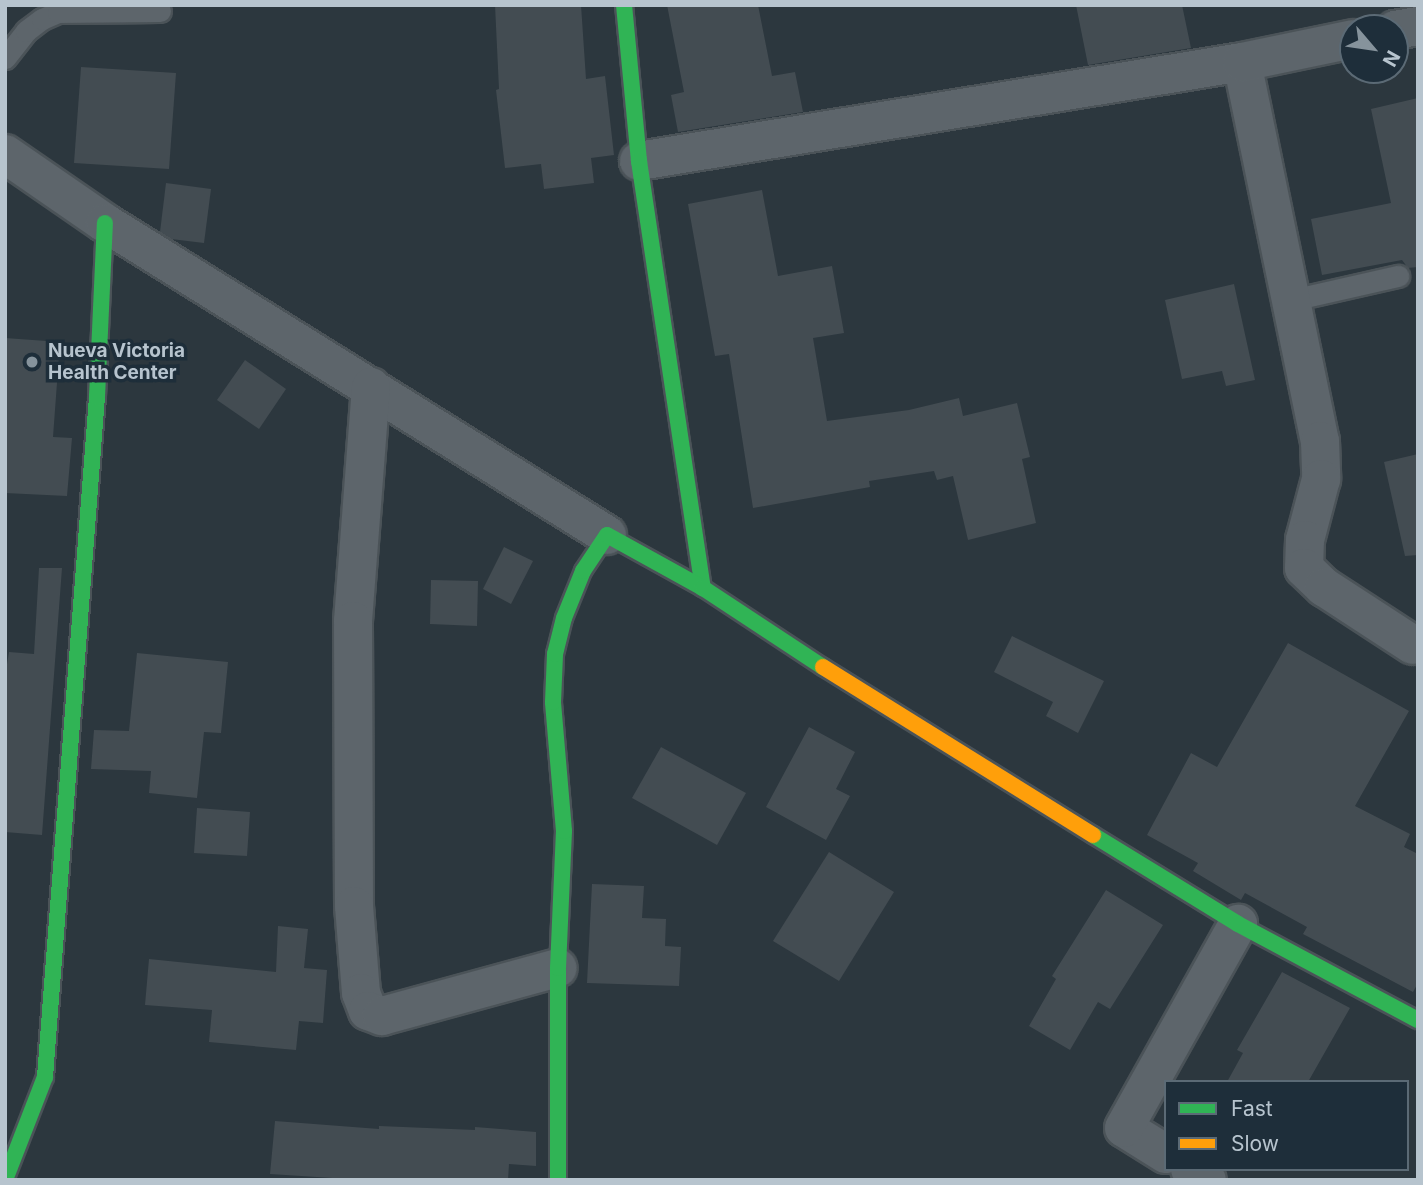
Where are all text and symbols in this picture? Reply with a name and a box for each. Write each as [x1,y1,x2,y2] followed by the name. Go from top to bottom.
[1339,14,1409,84] north arrow
[1377,47,1405,70] text: N
[48,340,185,384] place label: Nueva Victoria Health Center
[22,352,42,372] marker: Nueva Victoria Health Center
[1164,1080,1409,1171] legend
[1231,1096,1273,1121] text: Fast
[1231,1131,1279,1156] text: Slow

